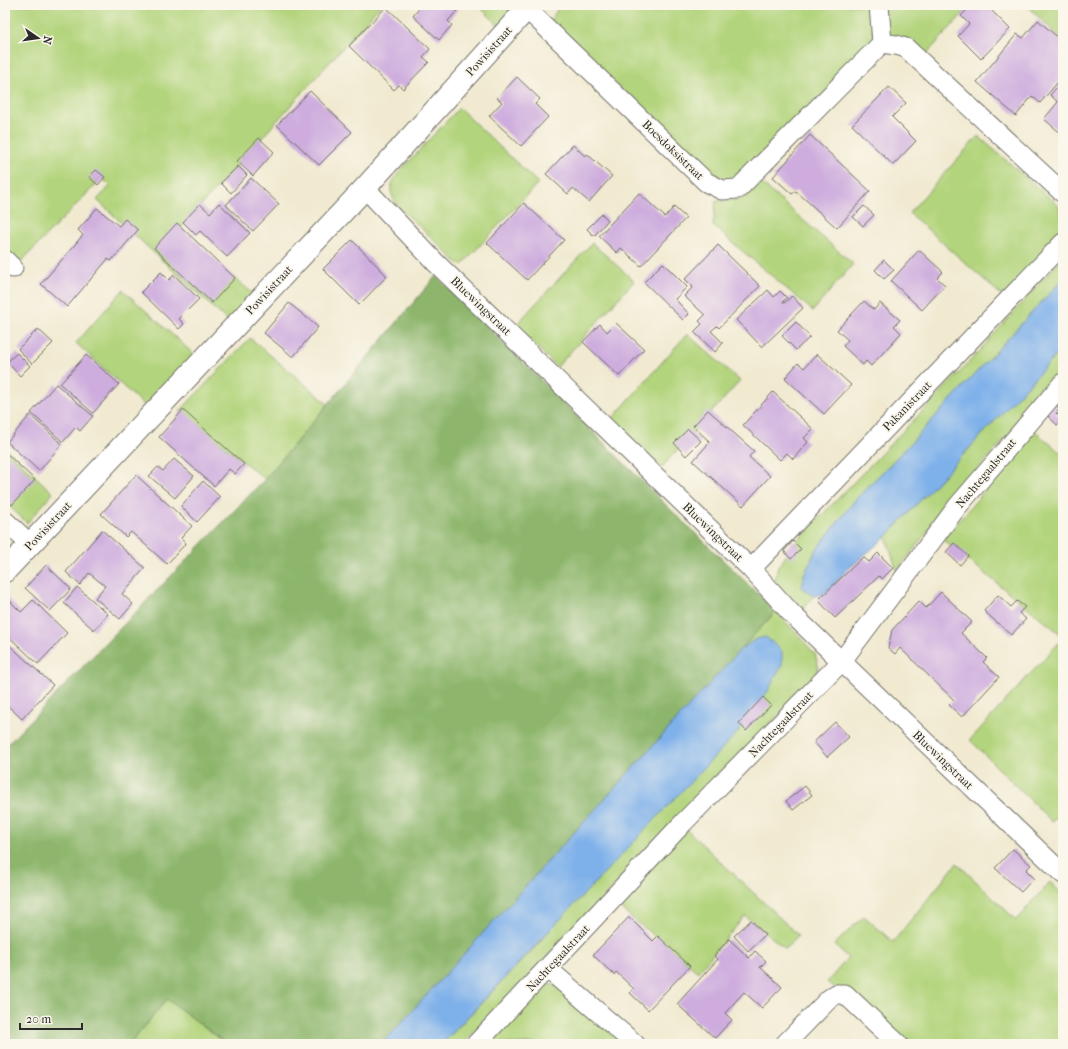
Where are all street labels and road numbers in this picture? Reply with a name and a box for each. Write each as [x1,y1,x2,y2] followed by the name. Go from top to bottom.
[463,23,516,79] street label: Powisistraat
[639,117,707,183] street label: Boesdoksistraat
[243,262,296,318] street label: Powisistraat
[448,274,515,339] street label: Bluewingstraat
[880,378,935,434] street label: Pakanistraat
[953,435,1020,511] street label: Nachtegaalstraat
[22,498,75,554] street label: Powisistraat
[680,500,747,565] street label: Bluewingstraat
[746,688,817,760] street label: Nachtegaalstraat
[910,728,977,793] street label: Bluewingstraat
[523,921,593,994] street label: Nachtegaalstraat

